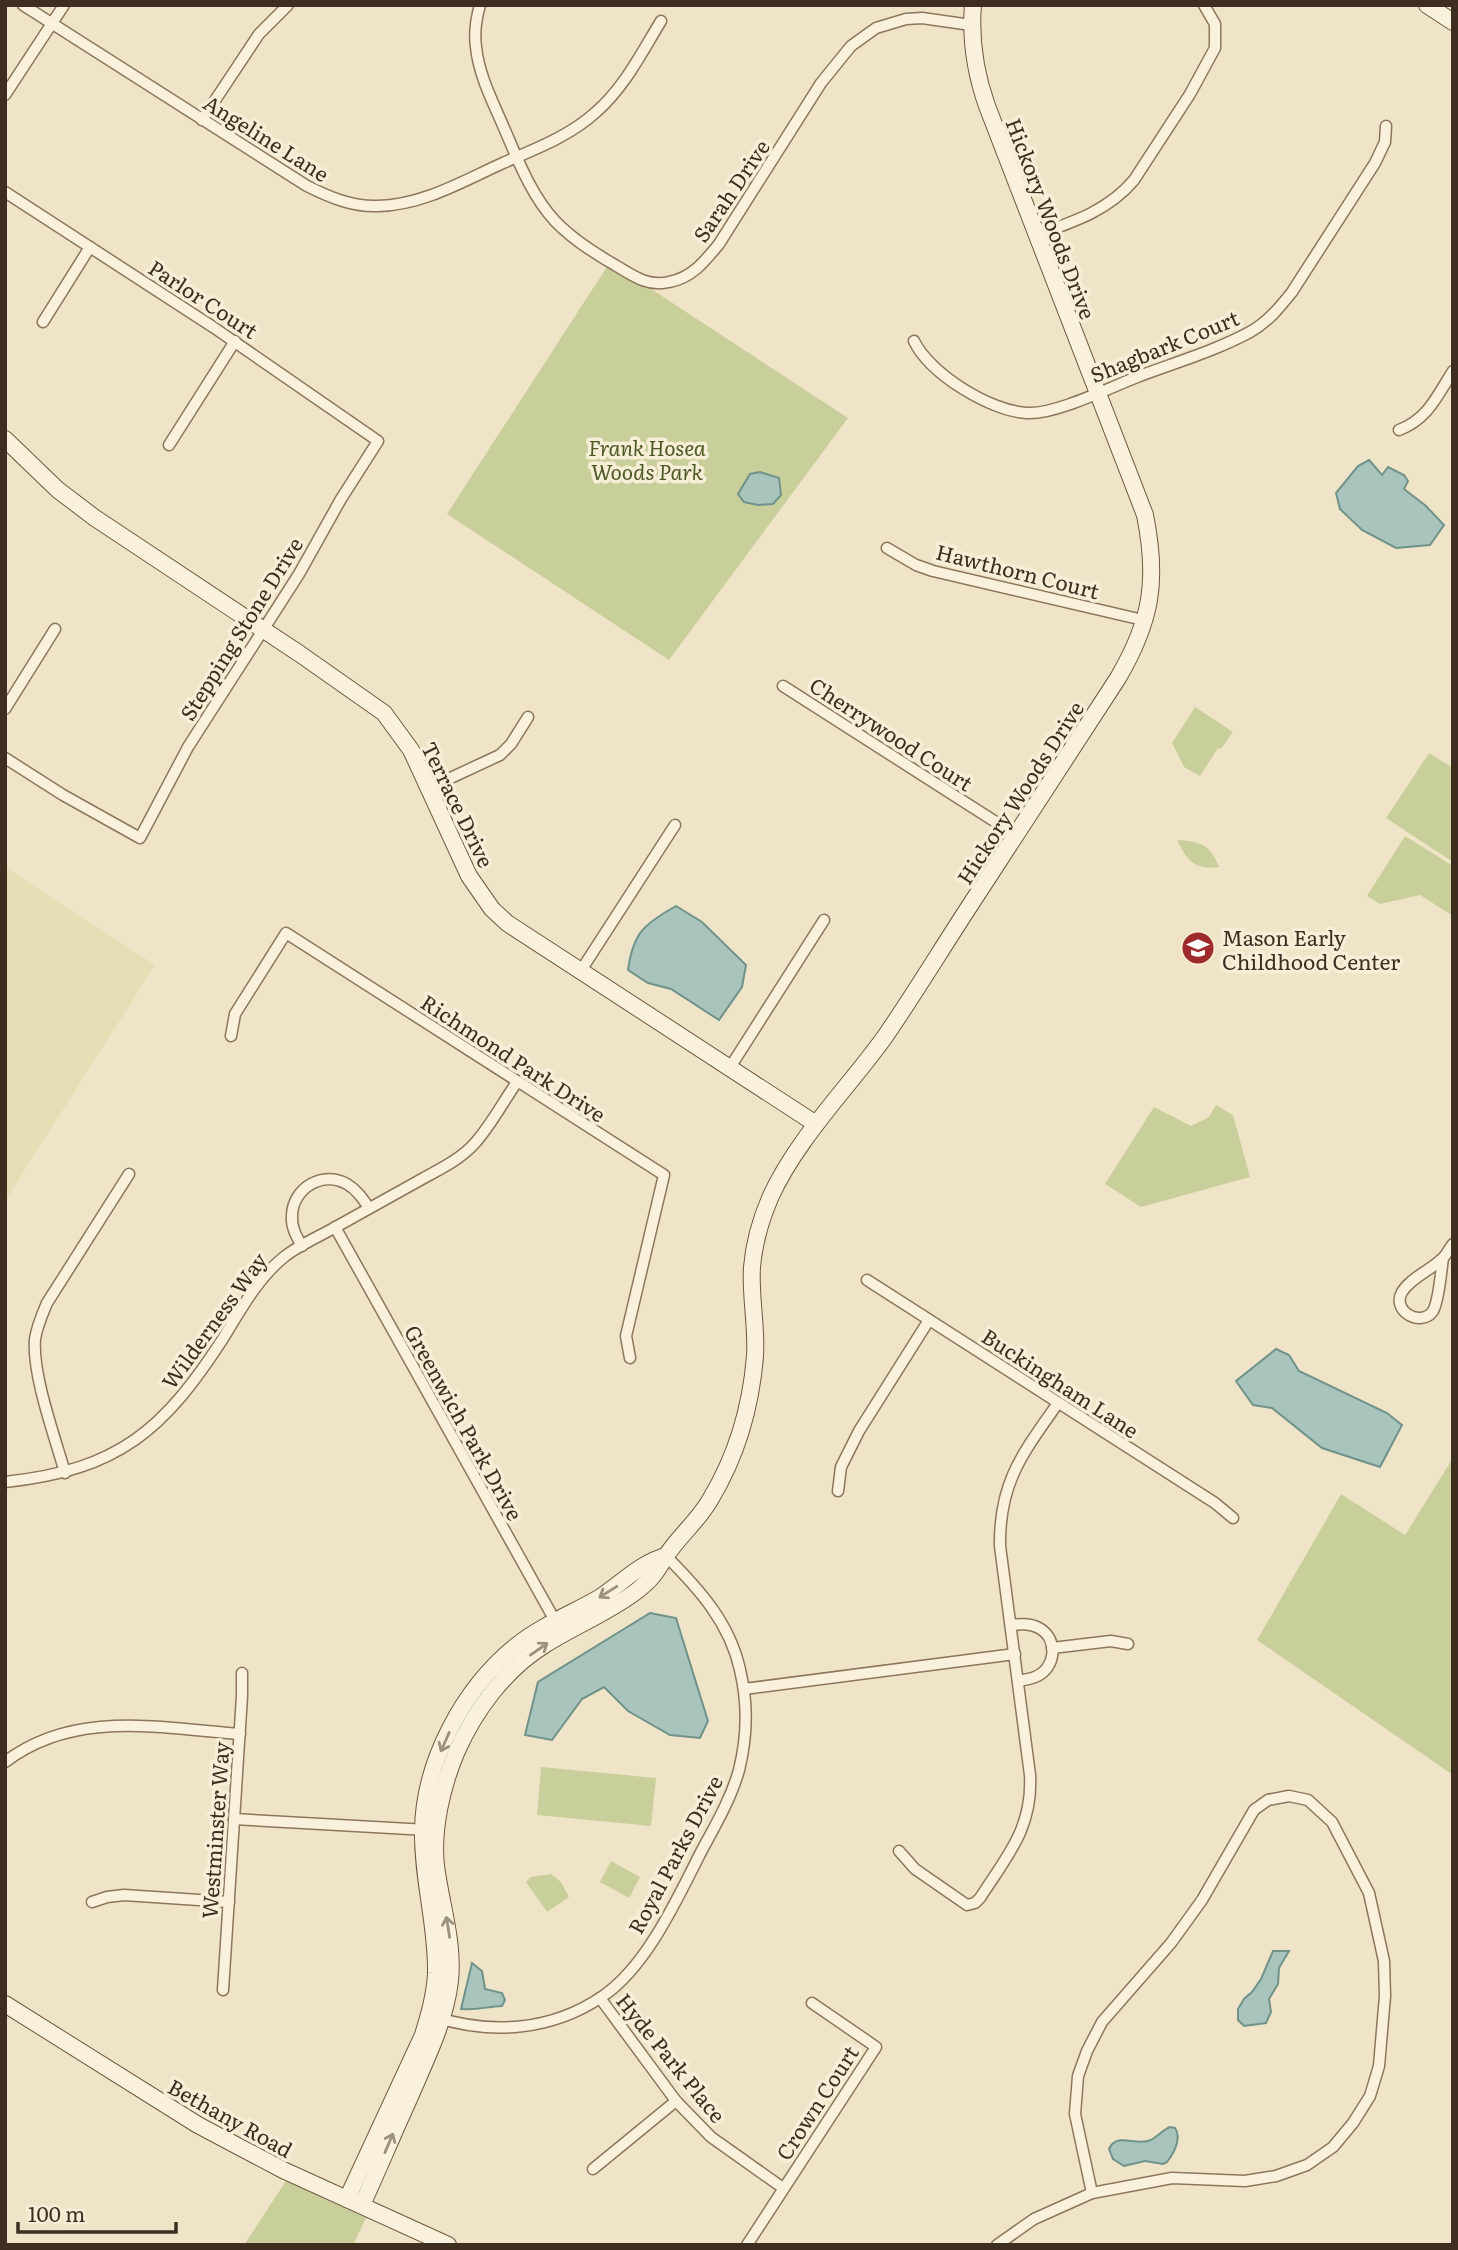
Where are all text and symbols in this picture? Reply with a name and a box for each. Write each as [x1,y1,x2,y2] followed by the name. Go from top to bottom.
[198,86,336,188] street label: Angeline Lane
[999,113,1105,323] street label: Hickory Woods Drive
[684,132,776,248] street label: Sarah Drive
[143,251,265,345] street label: Parlor Court
[1085,301,1244,389] street label: Shagbark Court
[588,431,706,486] park label: Frank Hosea Woods Park
[171,530,309,726] street label: Stepping Stone Drive
[933,535,1103,605] street label: Hawthorn Court
[804,669,980,798] street label: Cherrywood Court
[948,694,1090,890] street label: Hickory Woods Drive
[415,736,503,872] street label: Terrace Drive
[1222,921,1400,976] place label: Mason Early Childhood Center
[1179,929,1217,967] school or university icon: Mason Early Childhood Center
[415,985,613,1129] street label: Richmond Park Drive
[153,1245,274,1395] street label: Wilderness Way
[398,1319,532,1525] street label: Greenwich Park Drive
[976,1320,1146,1444] street label: Buckingham Lane
[599,1585,619,1599] one-way arrow
[529,1642,548,1656] one-way arrow
[438,1731,451,1752] one-way arrow
[192,1740,236,1920] street label: Westminster Way
[619,1769,729,1939] street label: Royal Parks Drive
[441,1916,454,1939] one-way arrow
[610,1986,734,2128] street label: Hyde Park Place
[767,2038,865,2165] street label: Crown Court
[163,2070,299,2164] street label: Bethany Road
[384,2133,397,2154] one-way arrow
[18,2190,175,2234] scale bar
[28,2197,85,2228] text: 100 m

